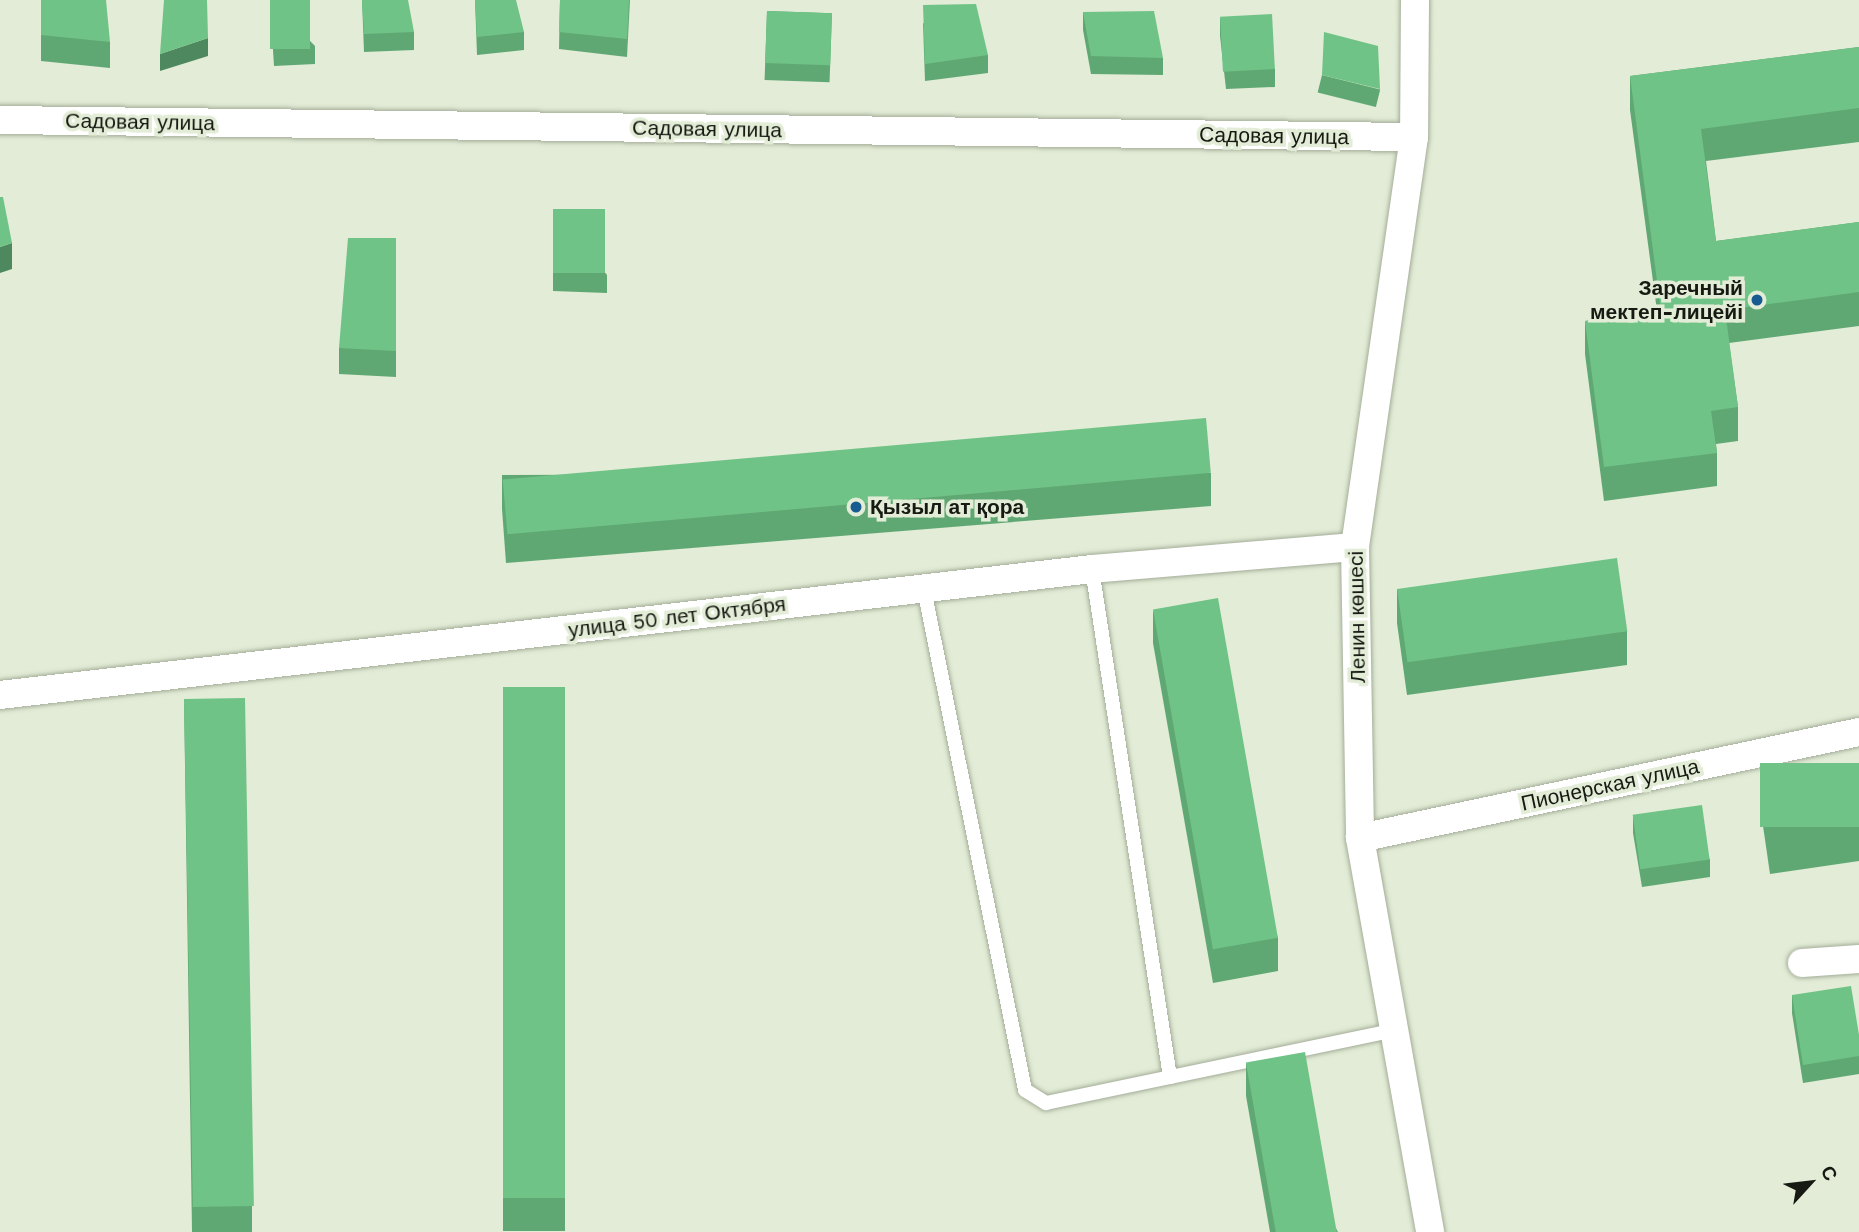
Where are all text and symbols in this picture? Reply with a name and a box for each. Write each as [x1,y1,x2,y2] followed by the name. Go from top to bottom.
[65,108,215,136] street label: Садовая улица
[632,115,782,143] street label: Садовая улица
[1199,122,1349,150] street label: Садовая улица
[1590,275,1743,325] place label: Заречный мектеп-лицейі
[1749,292,1765,308] marker: Заречный мектеп-лицейі
[870,494,1024,520] place label: Қызыл ат қора
[848,499,864,515] marker: Қызыл ат қора
[1343,551,1371,683] street label: Ленин көшесі
[567,591,787,643] street label: улица 50 лет Октября
[1519,754,1701,816] street label: Пионерская улица
[1775,1148,1845,1218] north arrow
[1816,1162,1843,1185] text: С

